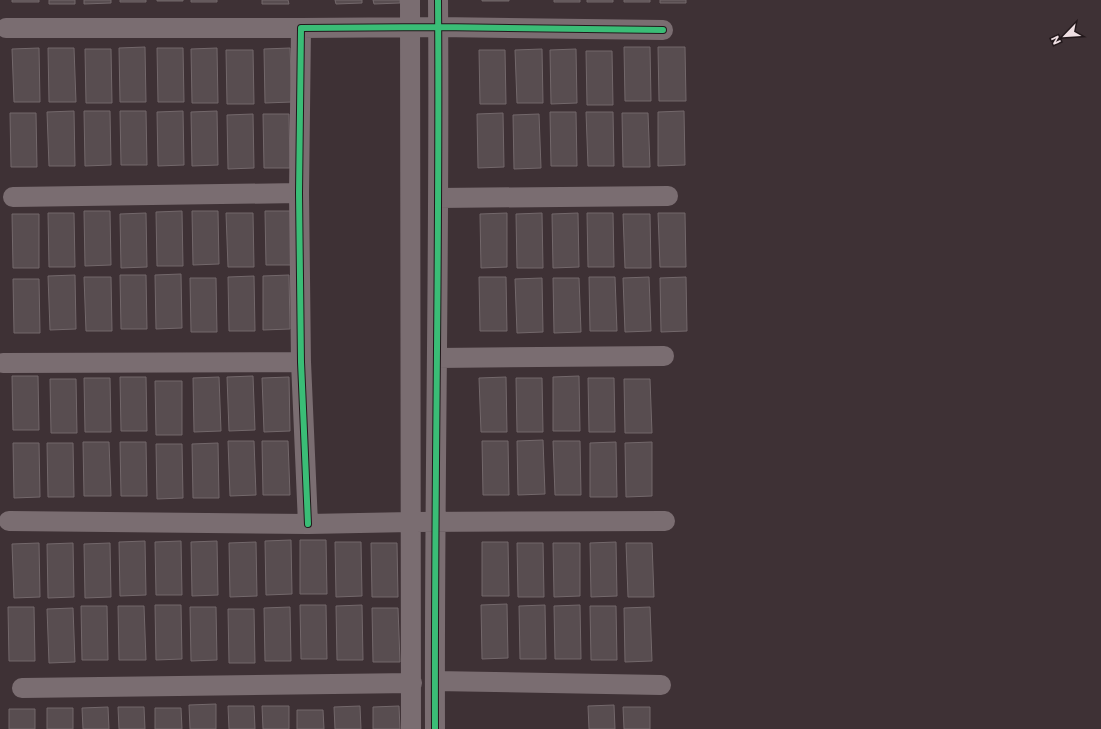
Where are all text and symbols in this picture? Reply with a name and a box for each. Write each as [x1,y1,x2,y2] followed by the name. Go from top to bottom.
[1045,16,1085,56] north arrow
[1048,34,1063,47] text: N

